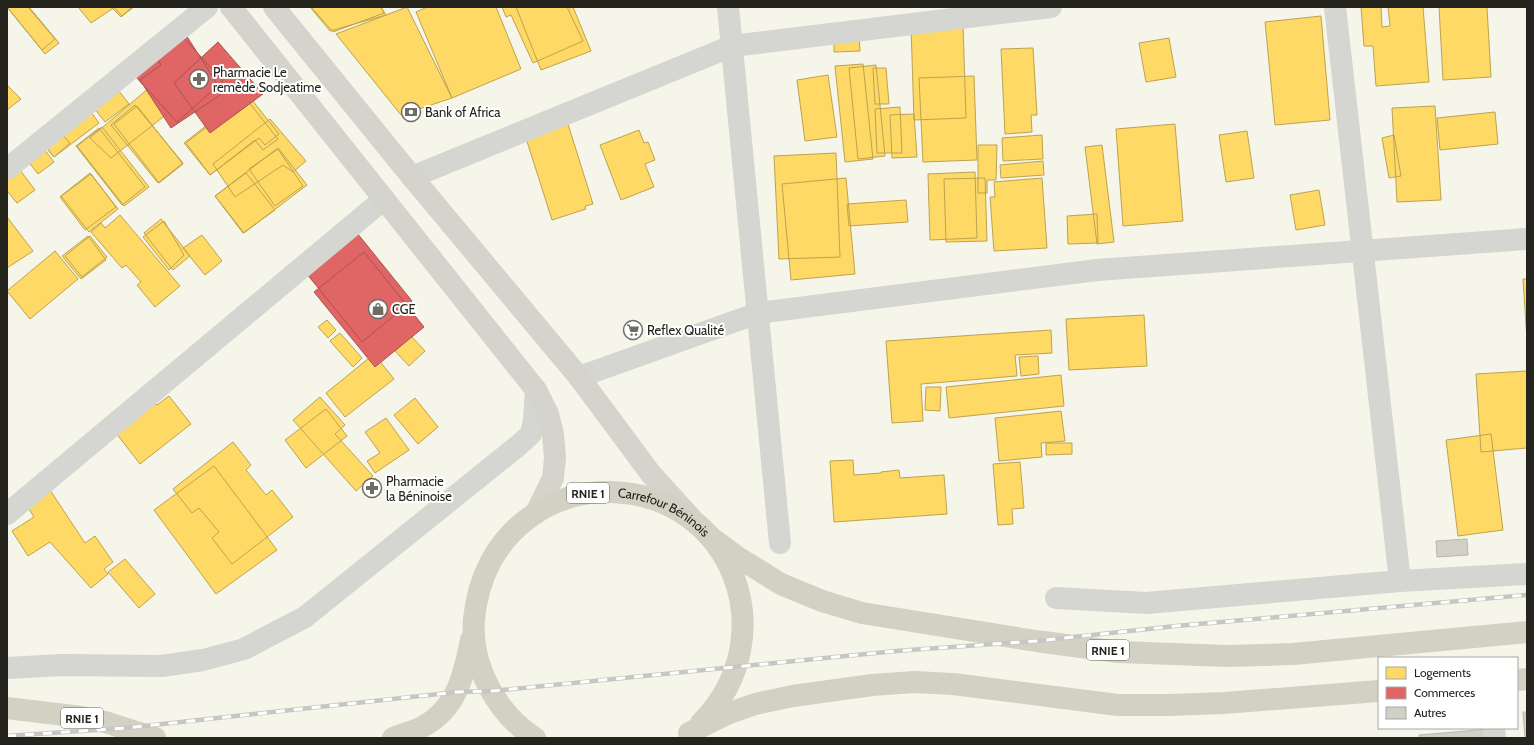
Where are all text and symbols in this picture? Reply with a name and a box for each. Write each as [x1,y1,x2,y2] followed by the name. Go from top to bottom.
[213,64,321,96] place label: Pharmacie Le remède Sodjeatime
[188,68,210,90] pharmacy icon: Pharmacie Le remède Sodjeatime
[400,101,422,123] bank icon: Bank of Africa
[425,104,501,120] place label: Bank of Africa
[367,298,389,320] shop icon: CGE
[392,301,416,317] place label: CGE
[622,319,644,341] supermarket icon: Reflex Qualité
[647,322,724,338] place label: Reflex Qualité
[386,473,452,504] place label: Pharmacie la Béninoise
[361,477,383,499] pharmacy icon: Pharmacie la Béninoise
[567,483,609,503] road number: RNIE 1
[617,484,714,540] street label: Carrefour Béninois
[1087,640,1129,660] road number: RNIE 1
[1378,657,1518,729] legend
[1414,665,1471,680] text: Logements
[1414,685,1475,700] text: Commerces
[1414,705,1446,720] text: Autres
[61,708,103,728] road number: RNIE 1

